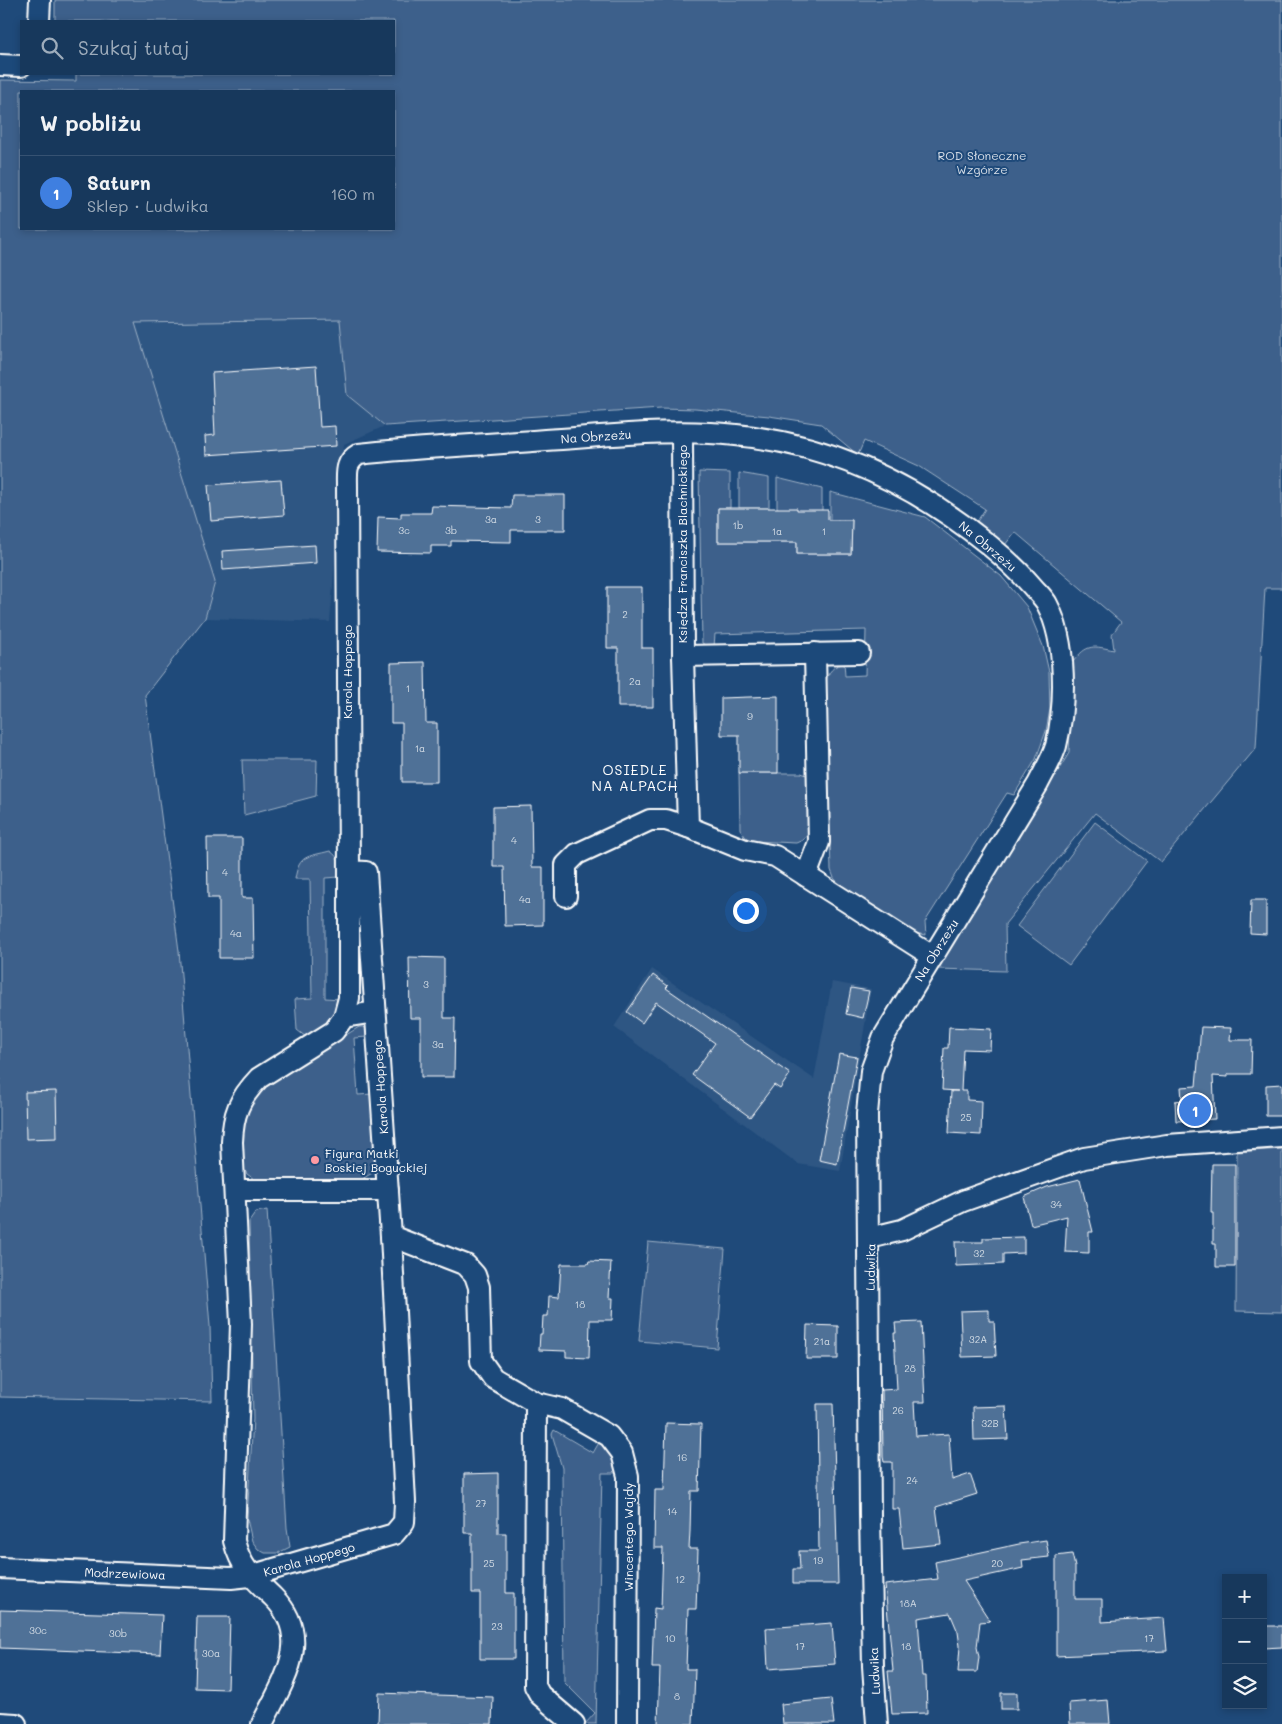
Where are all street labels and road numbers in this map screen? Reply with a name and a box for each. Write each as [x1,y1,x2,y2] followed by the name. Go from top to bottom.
[560,426,632,446] street label: Na Obrzeżu
[674,445,690,643] street label: Księdza Franciszka Blachnickiego
[956,517,1020,575] street label: Na Obrzeżu
[339,625,355,719] street label: Karola Hoppego
[910,916,962,984] street label: Na Obrzeżu
[369,1039,391,1135] street label: Karola Hoppego
[862,1243,878,1291] street label: Ludwika
[620,1483,636,1591] street label: Wincentego Wajdy
[262,1538,356,1580] street label: Karola Hoppego
[84,1564,166,1582] street label: Modrzewiowa
[865,1647,883,1695] street label: Ludwika

